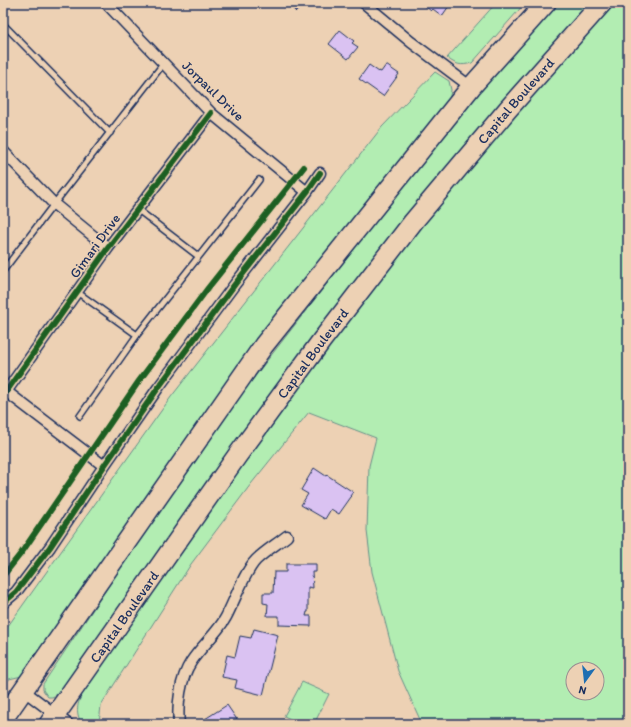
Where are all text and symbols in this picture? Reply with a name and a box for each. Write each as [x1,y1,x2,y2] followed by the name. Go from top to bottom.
[474,54,558,147] street label: Capital Boulevard
[178,57,248,125] street label: Jorpaul Drive
[66,210,124,282] street label: Gimari Drive
[273,304,352,402] street label: Capital Boulevard
[86,567,163,666] street label: Capital Boulevard
[565,661,605,701] north arrow
[577,683,588,697] text: N

